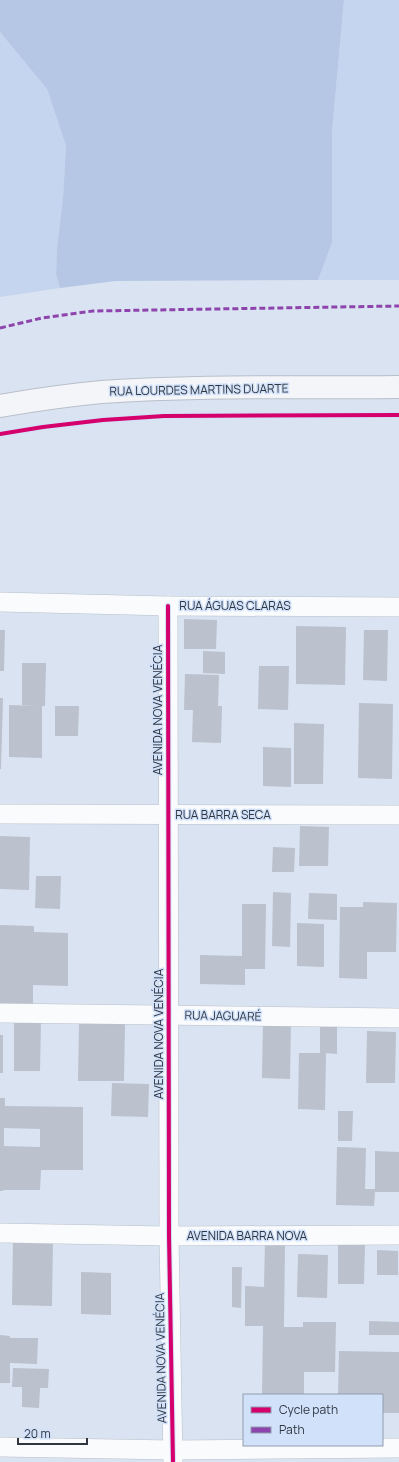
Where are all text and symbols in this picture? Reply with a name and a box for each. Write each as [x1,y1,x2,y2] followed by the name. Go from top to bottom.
[109,379,289,400] street label: RUA LOURDES MARTINS DUARTE
[179,597,291,614] street label: RUA ÁGUAS CLARAS
[149,644,166,775] street label: AVENIDA NOVA VENÉCIA
[175,806,271,823] street label: RUA BARRA SECA
[150,968,167,1099] street label: AVENIDA NOVA VENÉCIA
[184,1006,262,1025] street label: RUA JAGUARÉ
[187,1227,308,1244] street label: AVENIDA BARRA NOVA
[151,1292,170,1423] street label: AVENIDA NOVA VENÉCIA
[243,1394,383,1446] legend
[279,1401,338,1418] text: Cycle path
[18,1420,87,1446] scale bar
[279,1421,305,1438] text: Path
[24,1425,51,1442] text: 20 m

